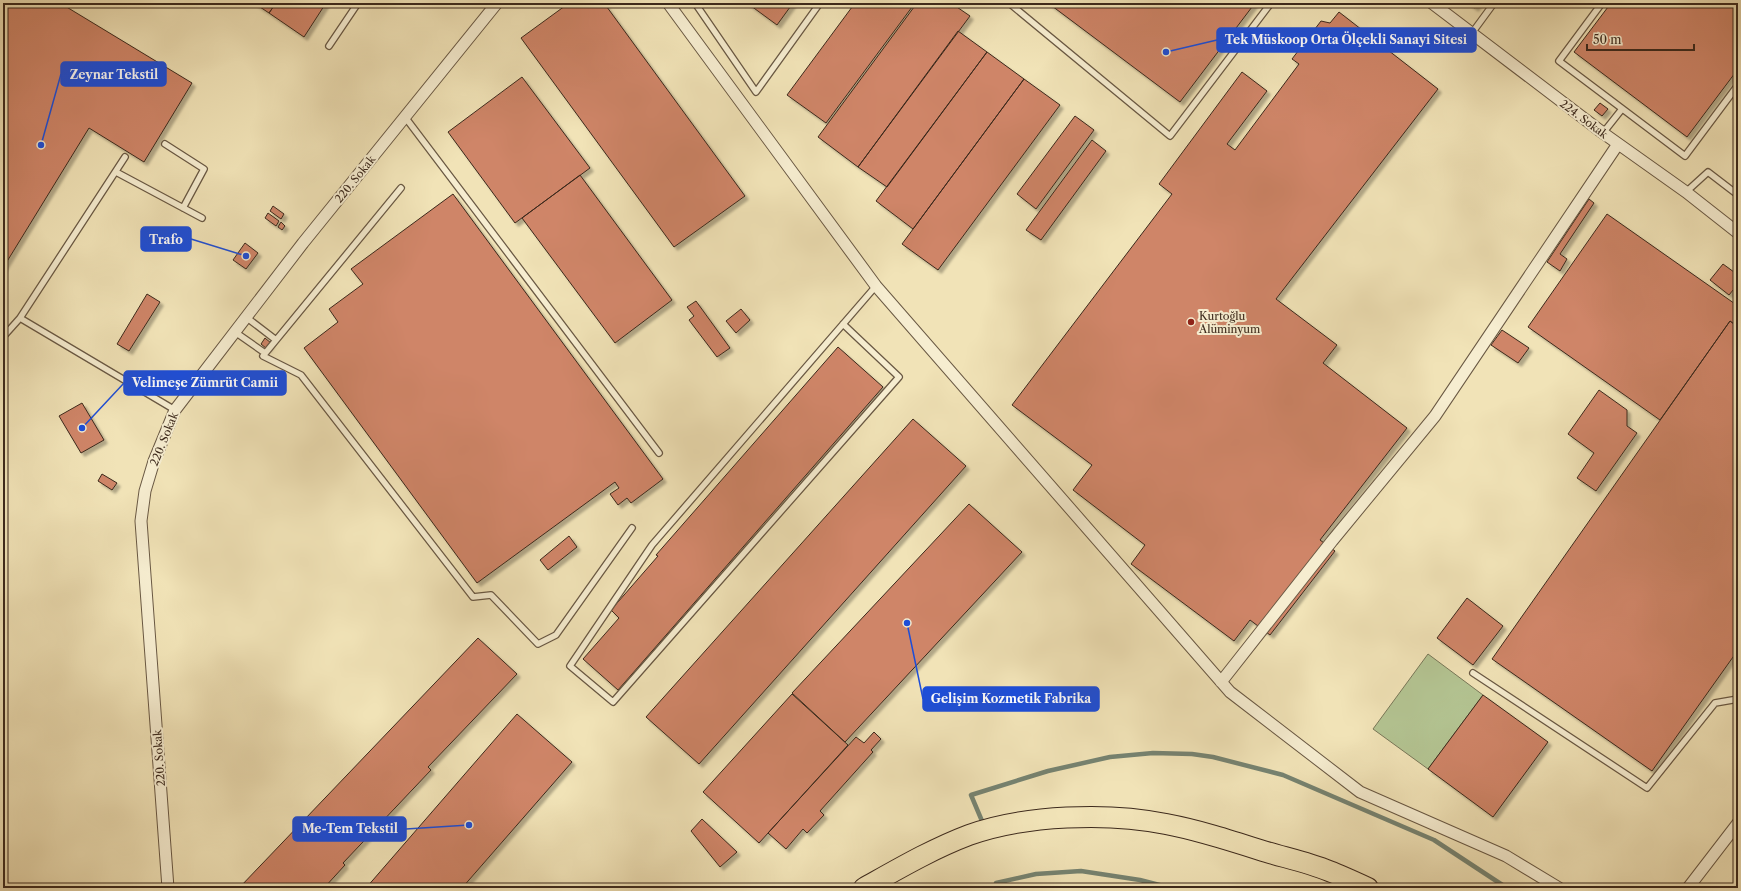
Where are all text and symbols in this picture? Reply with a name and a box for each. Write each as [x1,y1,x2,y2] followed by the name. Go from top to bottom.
[1587,26,1694,52] scale bar
[1217,28,1476,52] callout: Tek Müskoop Orta Ölçekli Sanayi Sitesi
[1225,31,1468,47] text: Tek Müskoop Orta Ölçekli Sanayi Sitesi
[1593,32,1622,47] text: 50 m
[61,62,166,86] callout: Zeynar Tekstil
[70,67,158,82] text: Zeynar Tekstil
[1557,96,1611,142] street label: 224. Sokak
[332,152,379,206] street label: 220. Sokak
[141,227,191,251] callout: Trafo
[149,232,183,247] text: Trafo
[1198,309,1261,336] place label: Kurtoğlu Alüminyum
[1186,317,1196,327] marker: Kurtoğlu Alüminyum
[124,371,286,395] callout: Velimeşe Zümrüt Camii
[131,375,279,390] text: Velimeşe Zümrüt Camii
[147,409,181,468] street label: 220. Sokak
[923,687,1099,711] callout: Gelişim Kozmetik Fabrika
[931,691,1092,706] text: Gelişim Kozmetik Fabrika
[150,729,168,787] street label: 220. Sokak
[293,817,406,841] callout: Me-Tem Tekstil
[302,821,398,836] text: Me-Tem Tekstil

